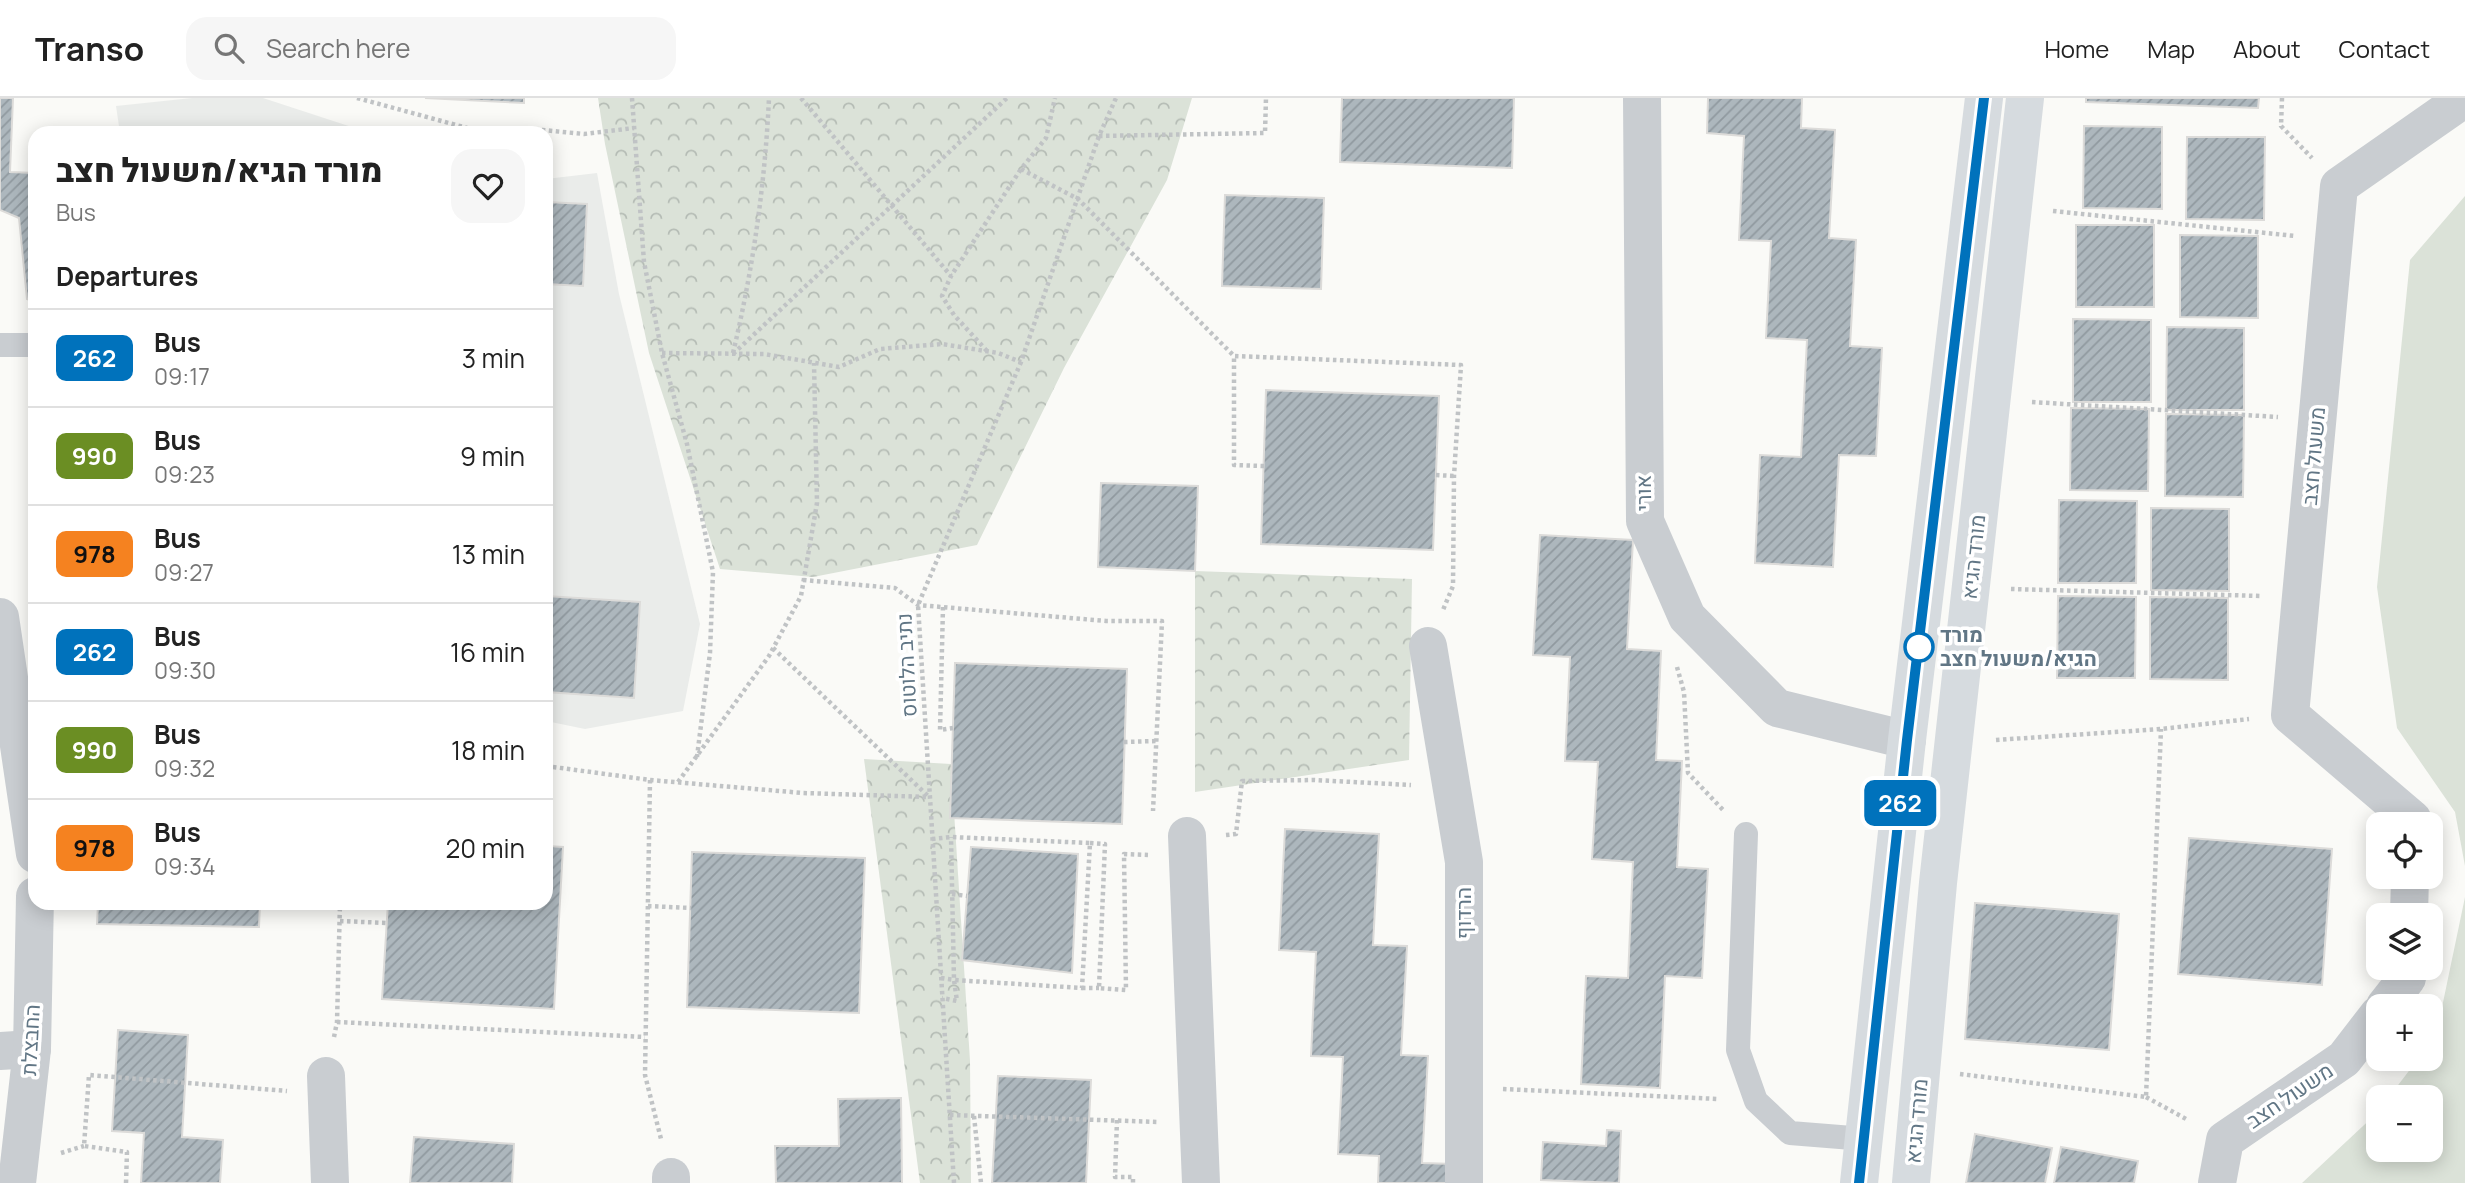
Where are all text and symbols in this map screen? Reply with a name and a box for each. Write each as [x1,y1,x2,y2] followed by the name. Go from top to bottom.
[186,17,676,80] search box
[35,26,144,71] text: Transo
[210,29,248,67] icon: search
[266,30,411,66] text: Search here
[2044,32,2109,65] text: Home
[2147,32,2195,65] text: Map
[2233,32,2301,65] text: About
[2339,32,2430,65] text: Contact
[56,147,382,192] text: מורד הגיא/משעול חצב
[451,149,525,223] button: heart
[56,196,96,228] text: Bus
[56,258,198,294] text: Departures
[154,324,201,360] text: Bus
[462,340,525,376] text: 3 min
[73,341,116,374] text: 262
[154,360,210,392] text: 09:17
[2295,406,2331,506] street label: משעול חצב
[154,422,201,458] text: Bus
[460,438,525,474] text: 9 min
[72,439,117,472] text: 990
[154,458,215,490] text: 09:23
[1629,475,1657,511] street label: אורי
[1955,513,1991,601] street label: מורד הגיא
[154,520,201,556] text: Bus
[452,536,525,572] text: 13 min
[73,537,116,570] text: 978
[154,556,214,588] text: 09:27
[889,612,923,718] street label: נתיב הלוטוס
[154,618,201,654] text: Bus
[1940,620,2097,672] place label: מורד הגיא/משעול חצב
[1904,632,1934,662] marker: מורד הגיא/משעול חצב
[450,634,525,670] text: 16 min
[73,635,116,668] text: 262
[154,654,216,686] text: 09:30
[154,716,201,752] text: Bus
[451,732,525,768] text: 18 min
[72,733,117,766] text: 990
[154,752,215,784] text: 09:32
[1860,780,1940,826] line badge: 262
[1878,786,1922,819] text: 262
[2366,812,2443,1162] map controls
[2366,812,2443,889] button: locate
[154,814,201,850] text: Bus
[446,830,525,866] text: 20 min
[73,831,116,864] text: 978
[154,850,215,882] text: 09:34
[1449,887,1477,939] street label: הרדוף
[2366,903,2443,980] button: layers
[2366,994,2443,1071] button: +
[14,1003,46,1076] street label: החבצלת
[2241,1056,2338,1134] street label: משעול חצב
[1898,1077,1934,1165] street label: מורד הגיא
[2366,1085,2443,1162] button: −

